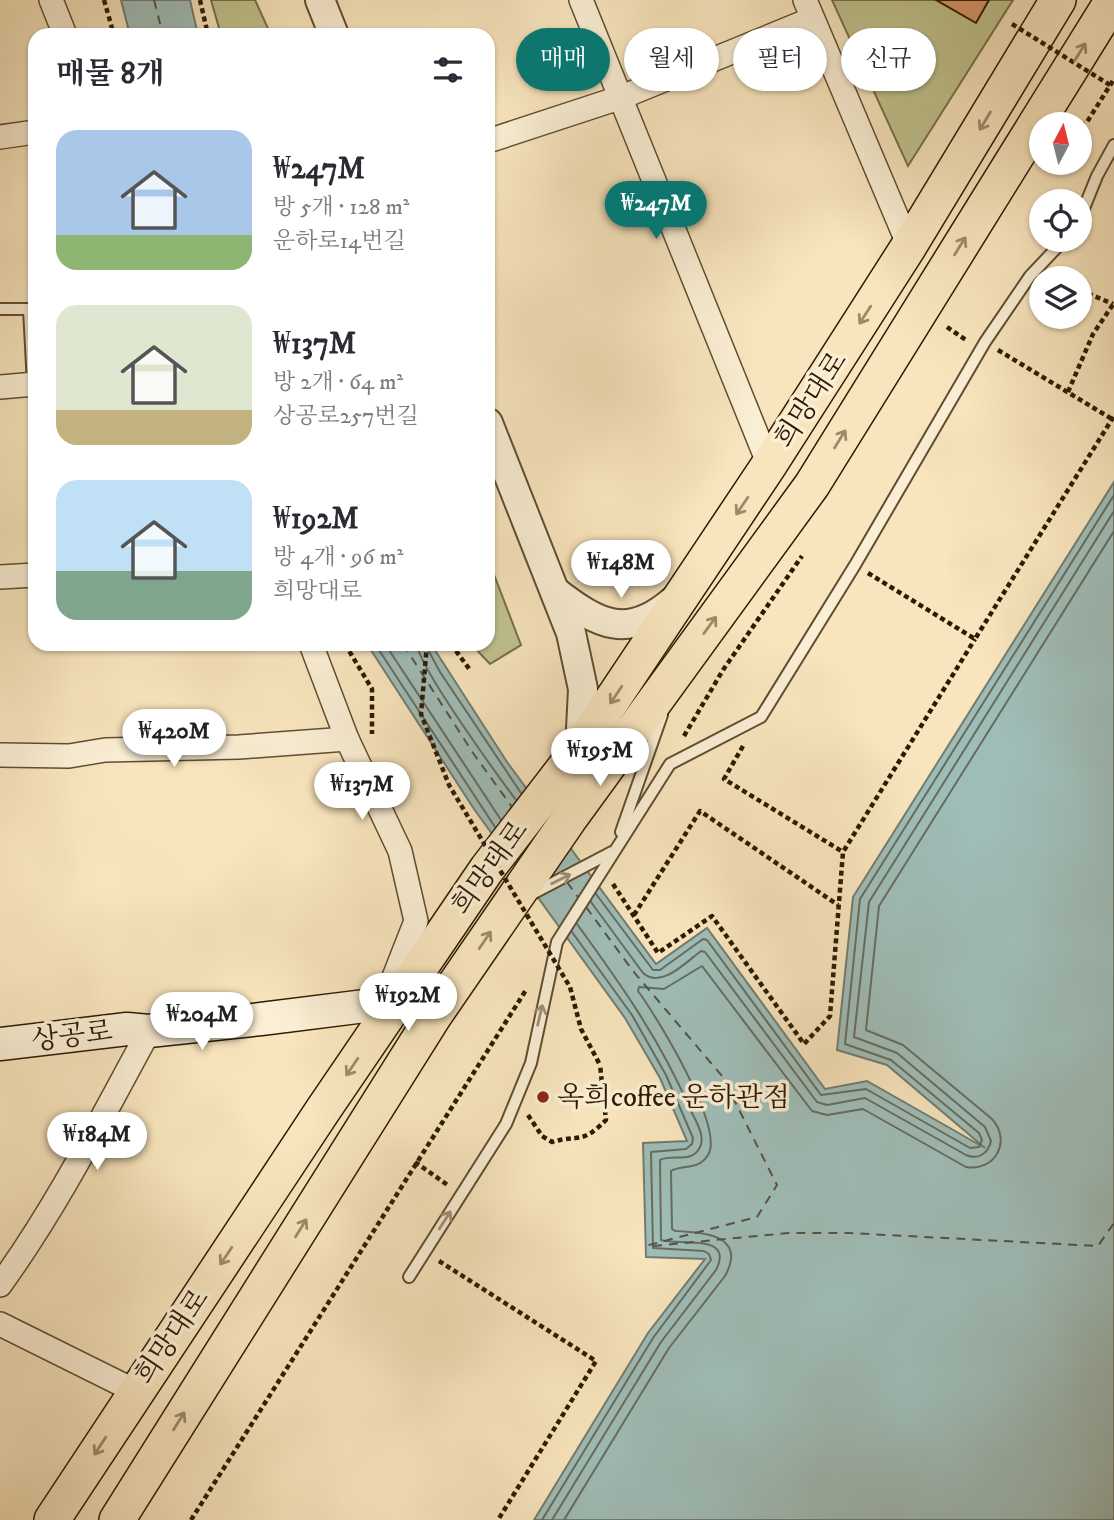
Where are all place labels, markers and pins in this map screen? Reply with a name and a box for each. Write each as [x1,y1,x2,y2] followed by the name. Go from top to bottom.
[607,182,705,241] pin: ₩247M
[572,540,670,600] pin: ₩148M
[125,710,223,769] pin: ₩420M
[551,728,649,788] pin: ₩195M
[313,762,411,822] pin: ₩137M
[359,974,457,1033] pin: ₩192M
[153,992,251,1052] pin: ₩204M
[557,1080,790,1115] place label: 옥희coffee 운하관점
[535,1089,551,1105] marker: 옥희coffee 운하관점
[48,1112,146,1172] pin: ₩184M

